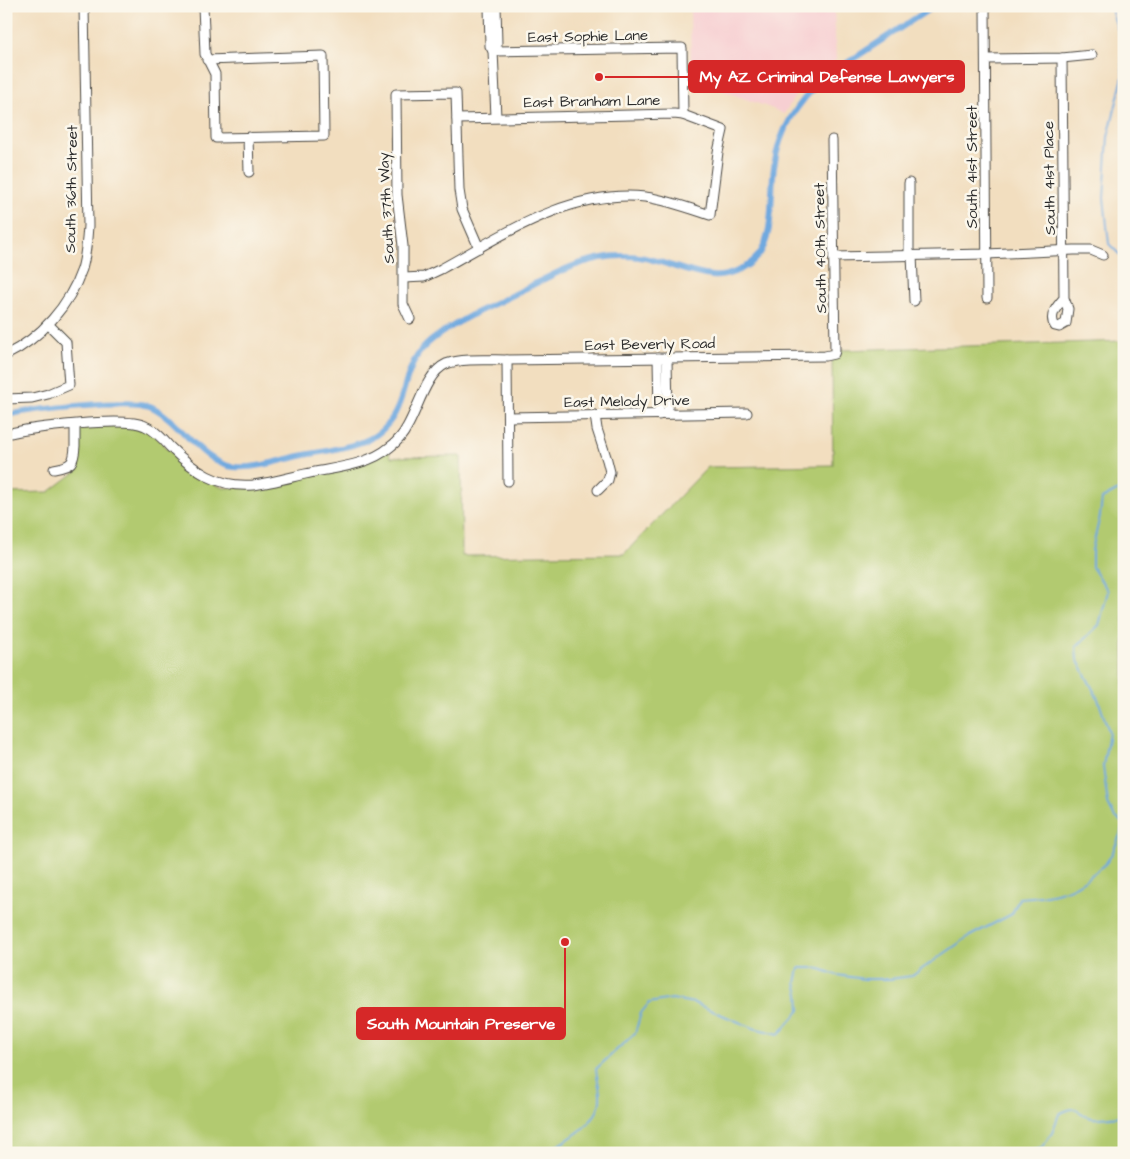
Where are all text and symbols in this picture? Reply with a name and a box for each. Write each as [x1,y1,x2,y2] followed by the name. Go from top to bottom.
[528,25,648,48] street label: East Sophie Lane
[689,61,964,92] callout: My AZ Criminal Defense Lawyers
[700,66,954,89] text: My AZ Criminal Defense Lawyers
[524,90,660,113] street label: East Branham Lane
[962,105,983,229] street label: South 41st Street
[1038,121,1061,235] street label: South 41st Place
[60,125,83,253] street label: South 36th Street
[373,152,401,264] street label: South 37th Way
[809,182,832,313] street label: South 40th Street
[585,333,716,357] street label: East Beverly Road
[564,390,690,414] street label: East Melody Drive
[357,1008,565,1039] callout: South Mountain Preserve
[366,1013,555,1035] text: South Mountain Preserve

